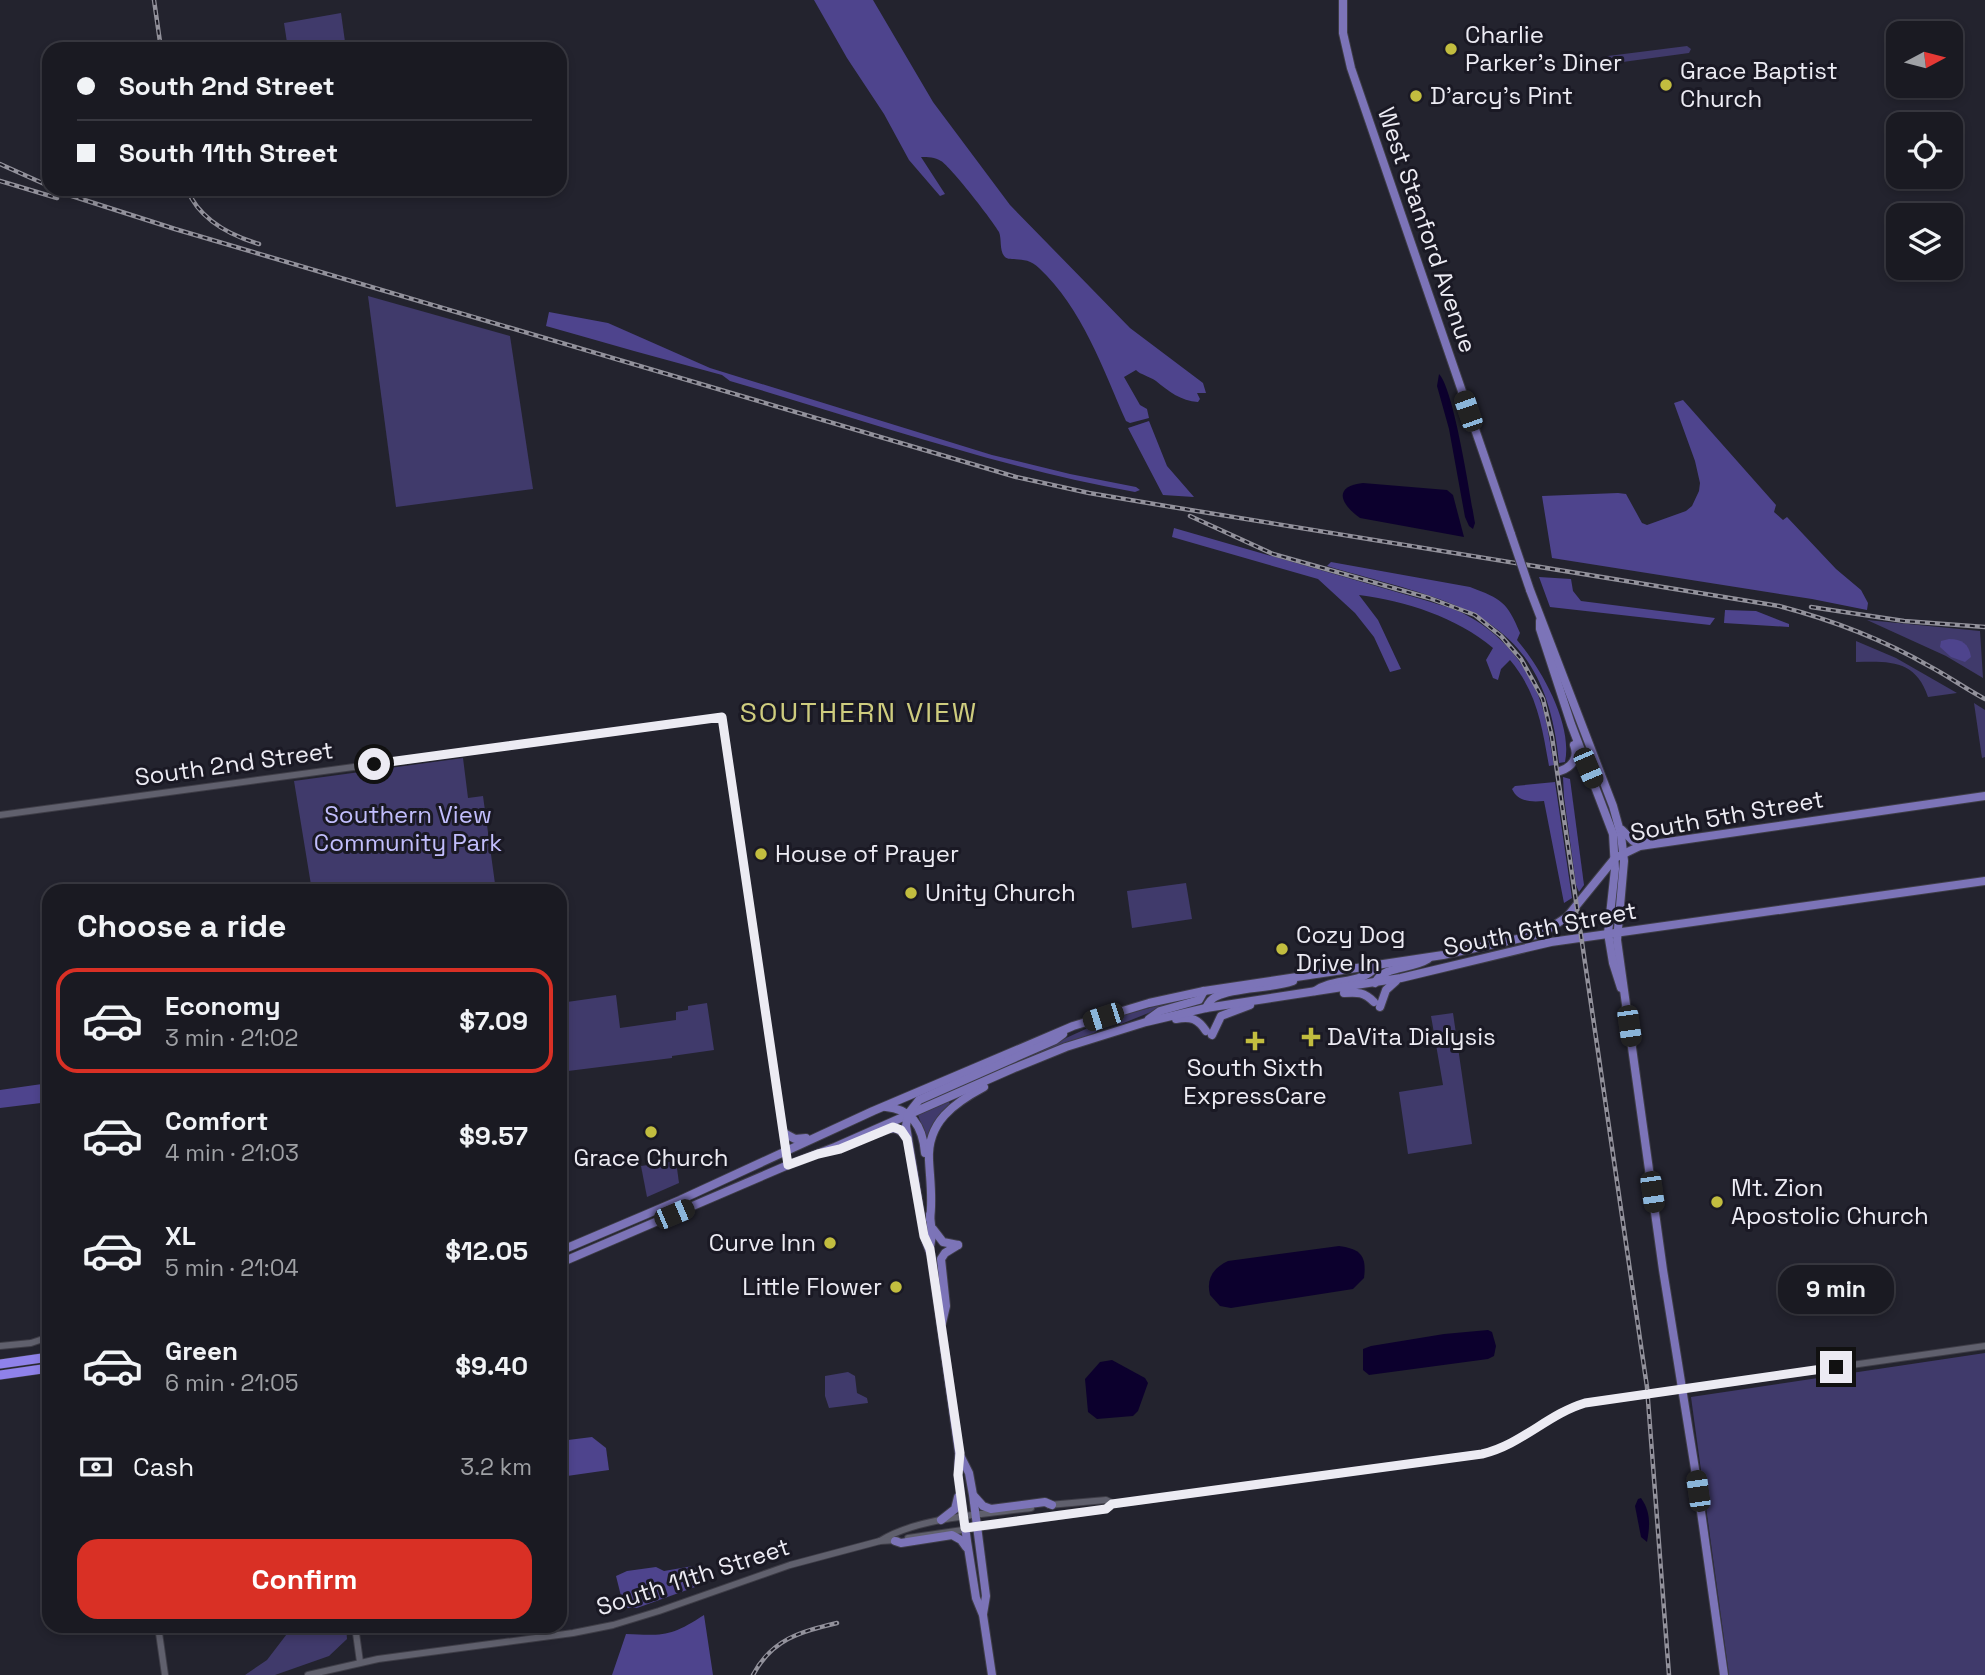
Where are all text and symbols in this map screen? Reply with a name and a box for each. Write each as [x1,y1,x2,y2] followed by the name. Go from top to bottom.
[1465,19,1622,78] place label: Charlie Parker's Diner
[1886,21,1964,98] north arrow
[1886,21,1963,280] map controls
[1443,41,1459,57] marker: Charlie Parker's Diner
[1680,55,1838,114] place label: Grace Baptist Church
[119,69,335,103] text: South 2nd Street
[1658,77,1674,93] marker: Grace Baptist Church
[1430,80,1573,111] place label: D'arcy's Pint
[1408,88,1424,104] marker: D'arcy's Pint
[1371,103,1484,357] street label: West Stanford Avenue
[1886,112,1963,189] button: locate
[119,136,338,170] text: South 11th Street
[1886,203,1963,280] button: layers
[1452,388,1485,434] car
[740,694,978,730] district label: SOUTHERN VIEW
[133,734,335,793] street label: South 2nd Street
[1571,745,1606,791] car
[358,748,390,780] route start
[1628,783,1826,848] street label: South 5th Street
[314,799,502,858] park label: Southern View Community Park
[775,838,959,869] place label: House of Prayer
[753,846,769,862] marker: House of Prayer
[925,877,1076,908] place label: Unity Church
[903,885,919,901] marker: Unity Church
[1441,895,1639,962] street label: South 6th Street
[77,906,287,946] text: Choose a ride
[1296,919,1405,978] place label: Cozy Dog Drive In
[1274,941,1290,957] marker: Cozy Dog Drive In
[81,989,144,1052] icon: car
[165,989,281,1023] text: Economy
[1080,1001,1127,1033] car
[459,1004,528,1038] text: $7.09
[1616,1004,1643,1048] car
[1327,1021,1496,1052] place label: DaVita Dialysis
[165,1023,298,1053] text: 3 min · 21:02
[1301,1027,1321,1047] marker: DaVita Dialysis
[1245,1031,1265,1051] marker: South Sixth ExpressCare
[1183,1052,1327,1111] place label: South Sixth ExpressCare
[81,1104,144,1167] icon: car
[165,1104,268,1138] text: Comfort
[459,1119,528,1153] text: $9.57
[643,1124,659,1140] marker: Grace Church
[165,1138,299,1168] text: 4 min · 21:03
[574,1142,728,1173] place label: Grace Church
[1639,1170,1666,1214] car
[1731,1172,1929,1231] place label: Mt. Zion Apostolic Church
[1709,1194,1725,1210] marker: Mt. Zion Apostolic Church
[651,1196,698,1232] car
[81,1219,144,1282] icon: car
[165,1219,196,1253] text: XL
[709,1227,816,1258] place label: Curve Inn
[445,1234,528,1268] text: $12.05
[822,1235,838,1251] marker: Curve Inn
[165,1253,299,1283] text: 5 min · 21:04
[1778,1266,1894,1314] callout: 9 min
[742,1271,882,1302] place label: Little Flower
[1806,1274,1866,1304] text: 9 min
[888,1279,904,1295] marker: Little Flower
[81,1334,144,1397] icon: car
[165,1334,238,1368] text: Green
[455,1349,528,1383] text: $9.40
[1820,1351,1852,1383] route end
[165,1368,298,1398] text: 6 min · 21:05
[77,1448,115,1486] icon: cash
[133,1450,194,1484] text: Cash
[460,1452,532,1482] text: 3.2 km
[1685,1469,1712,1513] car
[592,1531,793,1622] street label: South 11th Street
[77,1539,532,1619] button: Confirm

